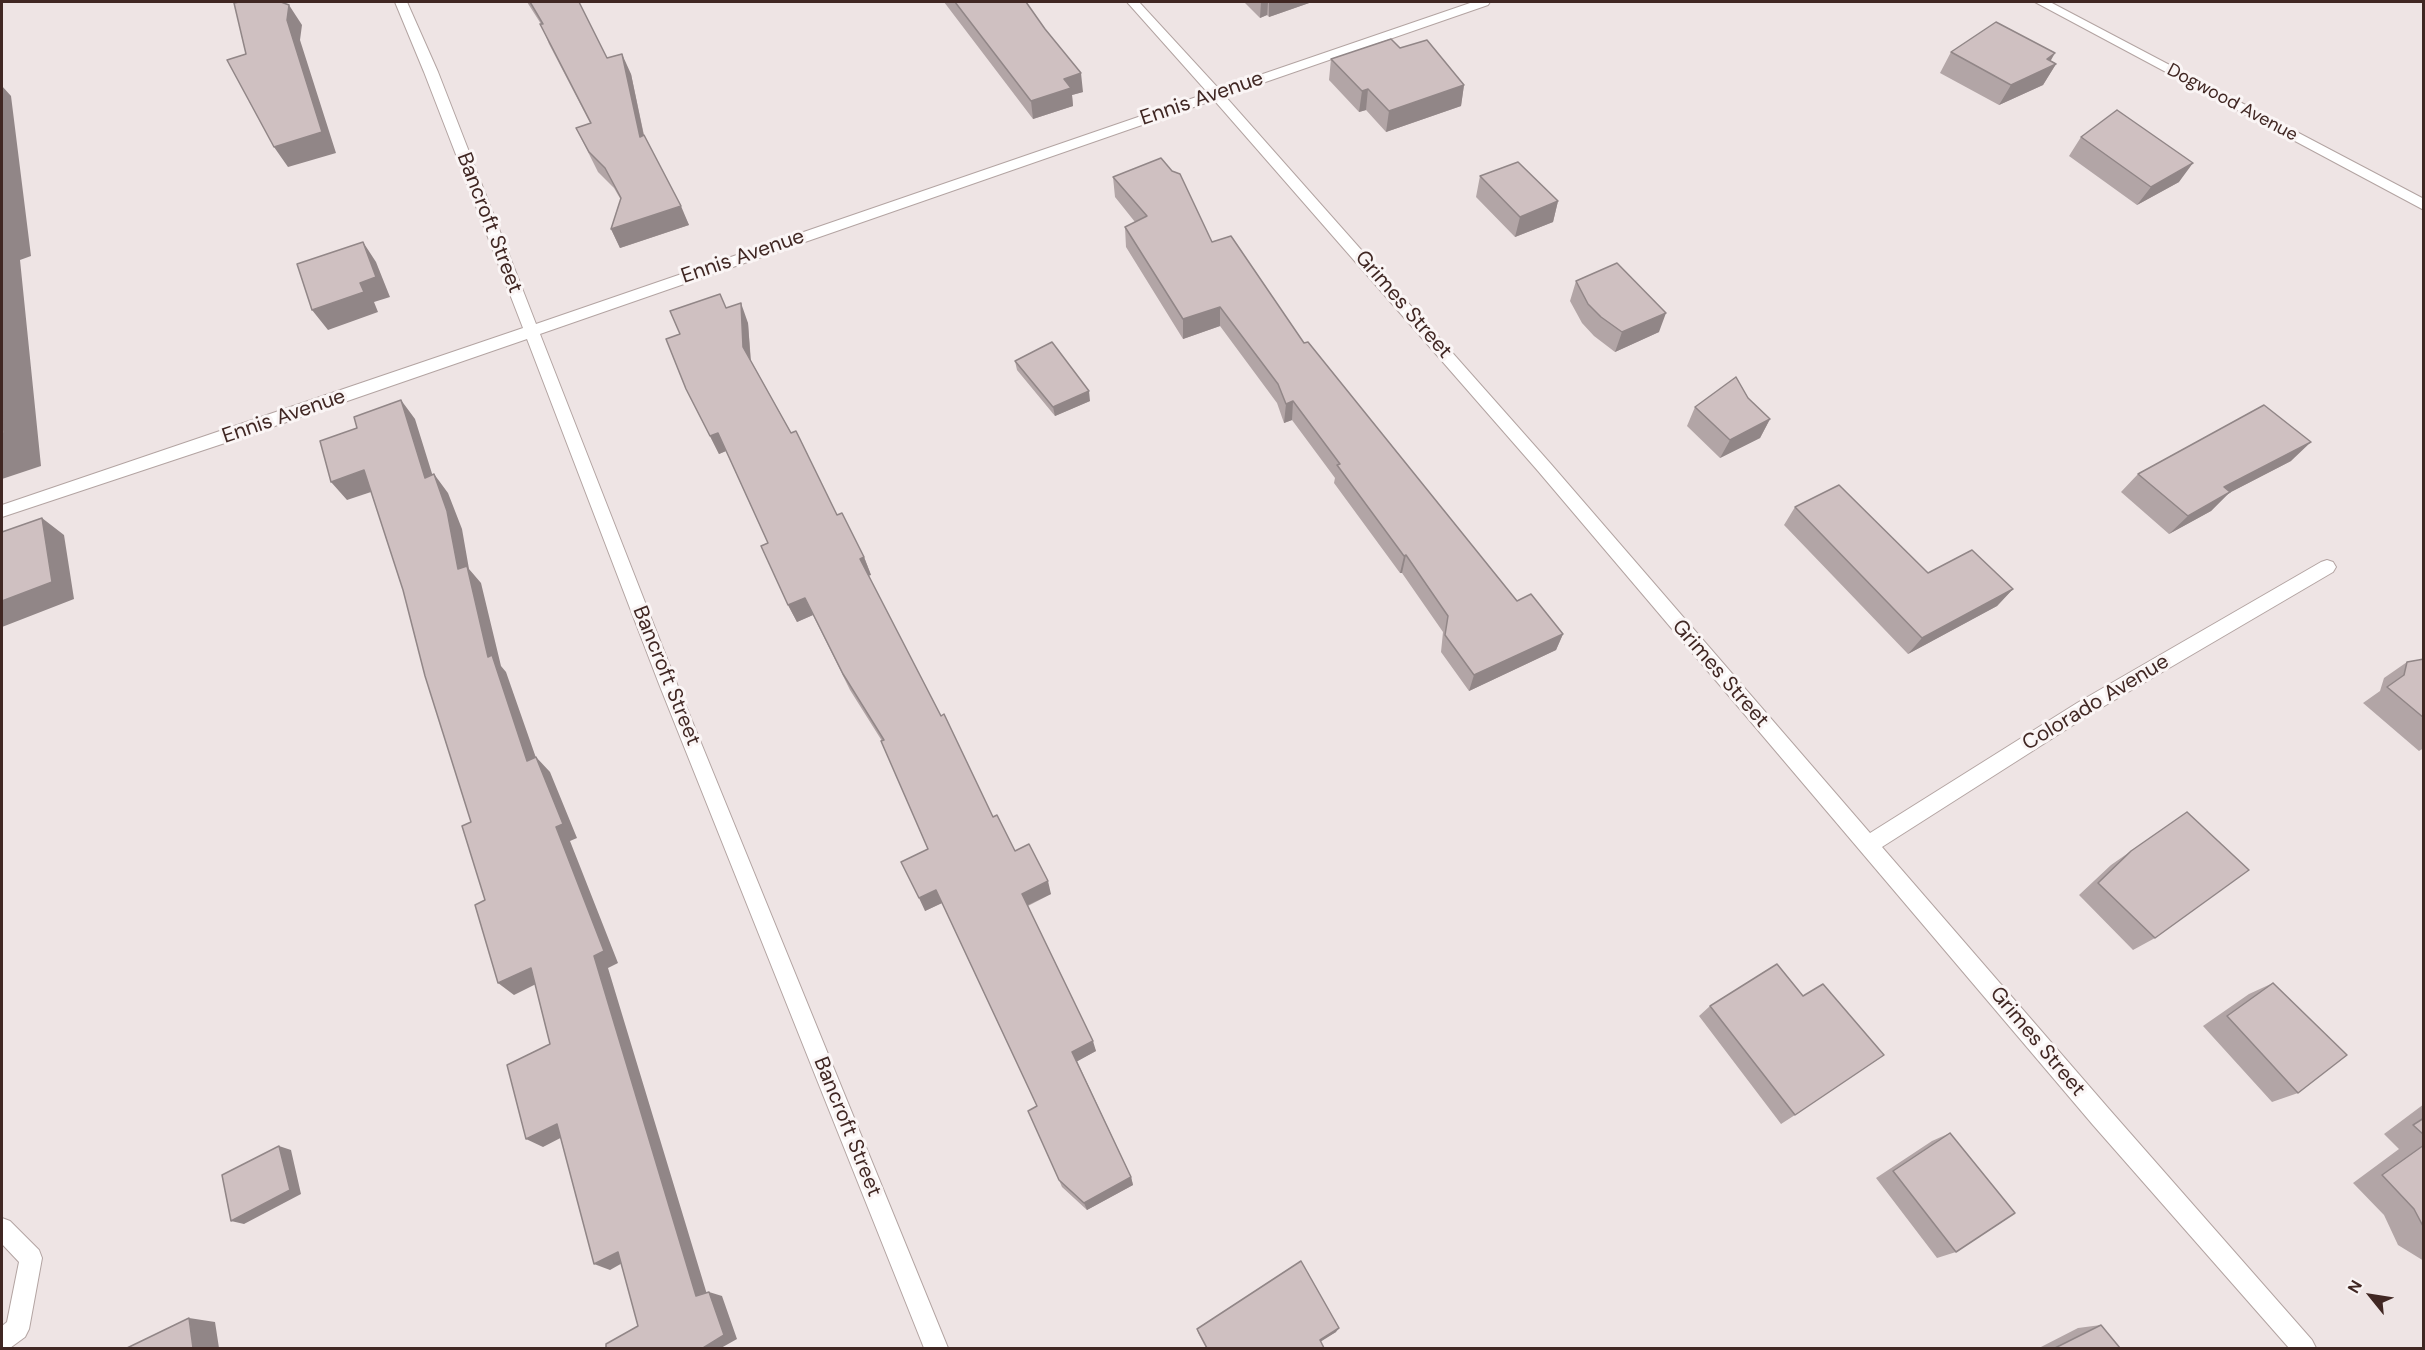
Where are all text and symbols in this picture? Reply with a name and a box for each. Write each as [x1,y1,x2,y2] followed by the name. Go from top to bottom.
[2163,59,2301,147] street label: Dogwood Avenue
[1137,66,1267,132] street label: Ennis Avenue
[451,149,527,297] street label: Bancroft Street
[678,224,808,290] street label: Ennis Avenue
[1349,246,1457,364] street label: Grimes Street
[219,384,349,450] street label: Ennis Avenue
[627,602,705,750] street label: Bancroft Street
[1666,615,1774,733] street label: Grimes Street
[2018,649,2174,757] street label: Colorado Avenue
[1984,982,2090,1102] street label: Grimes Street
[808,1053,886,1201] street label: Bancroft Street
[2341,1266,2401,1326] north arrow
[2343,1276,2367,1297] text: N

